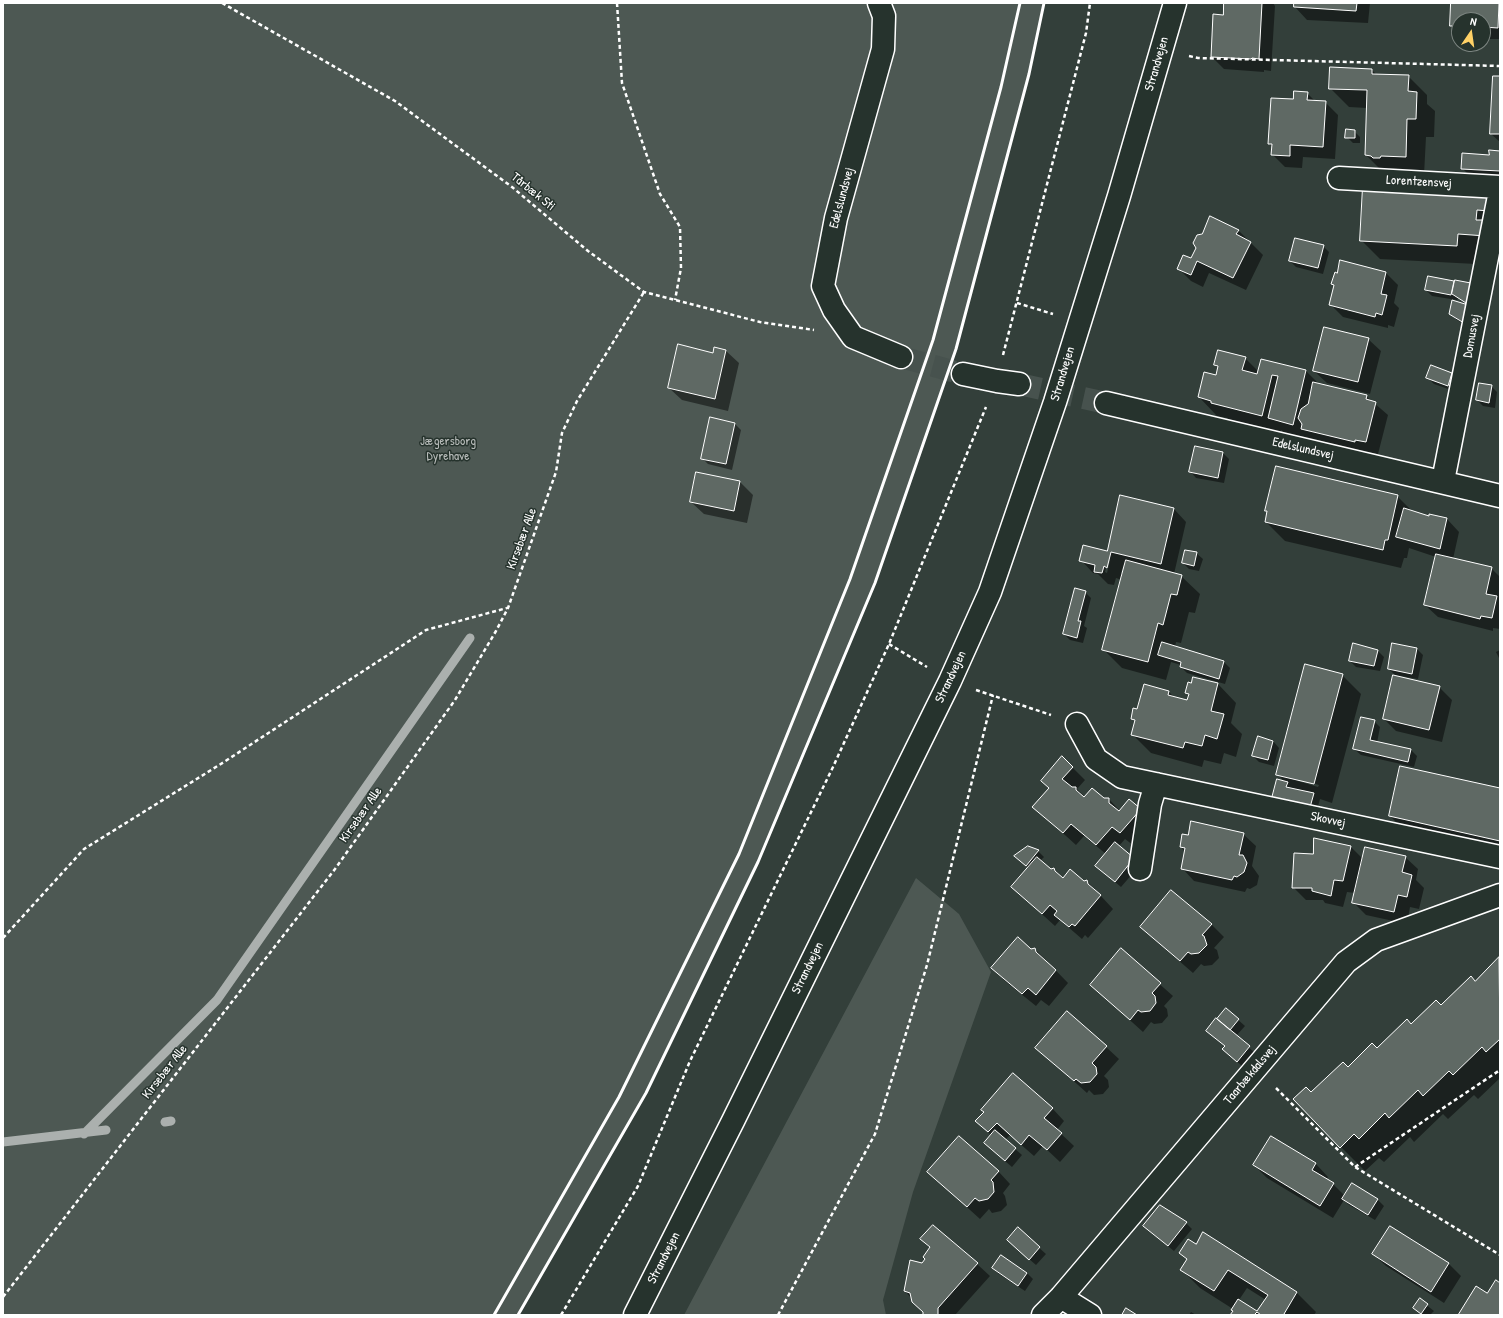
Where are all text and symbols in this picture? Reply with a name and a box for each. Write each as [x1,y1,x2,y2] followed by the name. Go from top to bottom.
[1451,12,1491,52] north arrow
[1469,14,1478,29] text: N
[1142,35,1172,93] street label: Strandvejen
[826,166,858,230] street label: Edelslundsvej
[508,170,558,214] street label: Tårbæk Sti
[1386,172,1452,192] street label: Lorentzensvej
[1460,313,1484,359] street label: Domusvej
[1047,345,1079,403] street label: Strandvejen
[420,434,476,465] park label: Jægersborg Dyrehave
[1271,434,1335,464] street label: Edelslundsvej
[504,506,540,572] street label: Kirsebær Alle
[932,648,970,706] street label: Strandvejen
[336,784,386,846] street label: Kirsebær Alle
[1309,809,1347,831] street label: Skovvej
[789,939,827,997] street label: Strandvejen
[139,1042,191,1102] street label: Kirsebær Alle
[1221,1042,1279,1108] street label: Taarbækdalsvej
[644,1230,684,1286] street label: Strandvejen

